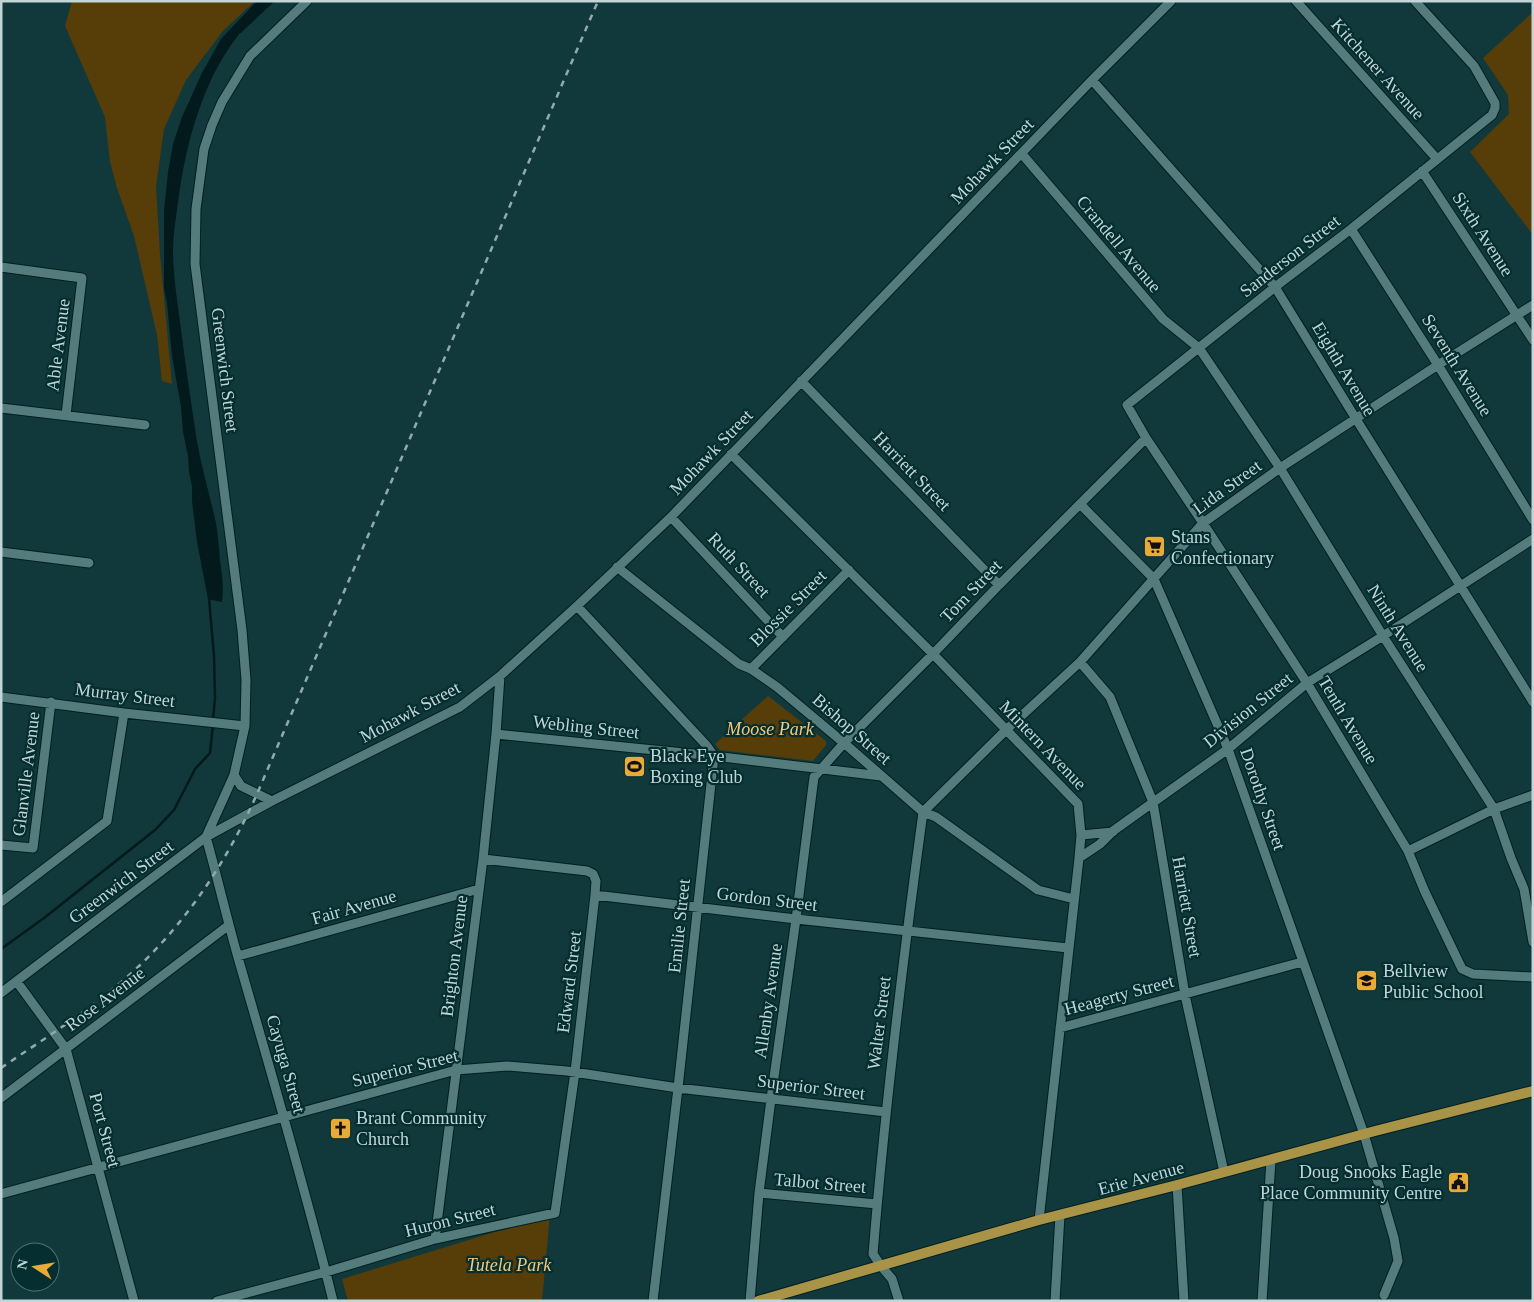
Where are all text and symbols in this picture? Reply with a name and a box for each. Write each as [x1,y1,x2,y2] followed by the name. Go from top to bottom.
[1327,14,1429,124] street label: Kitchener Avenue
[946,114,1038,208] street label: Mohawk Street
[1448,188,1518,280] street label: Sixth Avenue
[1073,192,1165,296] street label: Crandell Avenue
[1236,211,1344,301] street label: Sanderson Street
[42,298,74,392] street label: Able Avenue
[207,307,243,433] street label: Greenwich Street
[1418,310,1496,420] street label: Seventh Avenue
[1308,318,1380,420] street label: Eighth Avenue
[665,405,757,499] street label: Mohawk Street
[869,427,955,515] street label: Harriett Street
[1189,456,1265,518] street label: Lida Street
[1171,527,1274,568] place label: Stans Confectionary
[704,528,774,602] street label: Ruth Street
[1143,535,1167,559] supermarket icon: Stans Confectionary
[936,556,1006,626] street label: Tom Street
[746,566,830,650] street label: Blossie Street
[1363,581,1433,675] street label: Ninth Avenue
[1200,668,1296,752] street label: Division Street
[1314,672,1382,768] street label: Tenth Avenue
[357,677,463,747] street label: Mohawk Street
[74,679,176,711] street label: Murray Street
[809,689,895,769] street label: Bishop Street
[995,696,1091,794] street label: Mintern Avenue
[8,711,44,837] street label: Glanville Avenue
[532,711,640,743] street label: Webling Street
[725,719,815,739] park label: Moose Park
[1236,745,1290,853] street label: Dorothy Street
[650,746,743,787] place label: Black Eye Boxing Club
[622,754,646,778] sports icon: Black Eye Boxing Club
[65,836,177,928] street label: Greenwich Street
[1168,855,1206,959] street label: Harriett Street
[664,878,694,974] street label: Emilie Street
[715,883,819,915] street label: Gordon Street
[309,885,399,929] street label: Fair Avenue
[437,894,471,1018] street label: Brighton Avenue
[553,930,585,1034] street label: Edward Street
[750,942,786,1060] street label: Allenby Avenue
[1383,961,1484,1002] place label: Bellview Public School
[61,963,149,1035] street label: Rose Avenue
[1355,969,1379,993] school or university icon: Bellview Public School
[1062,971,1176,1019] street label: Heagerty Street
[863,975,895,1071] street label: Walter Street
[262,1012,310,1116] street label: Cayuga Street
[350,1045,460,1091] street label: Superior Street
[756,1070,866,1104] street label: Superior Street
[85,1090,125,1170] street label: Port Street
[356,1108,487,1149] place label: Brant Community Church
[328,1116,352,1140] church icon: Brant Community Church
[1096,1157,1186,1199] street label: Erie Avenue
[1260,1162,1442,1203] place label: Doug Snooks Eagle Place Community Centre
[773,1169,867,1197] street label: Talbot Street
[1446,1170,1470,1194] public building icon: Doug Snooks Eagle Place Community Centre
[403,1199,497,1241] street label: Huron Street
[10,1242,60,1292] north arrow
[467,1255,552,1275] park label: Tutela Park
[14,1258,31,1271] text: N

